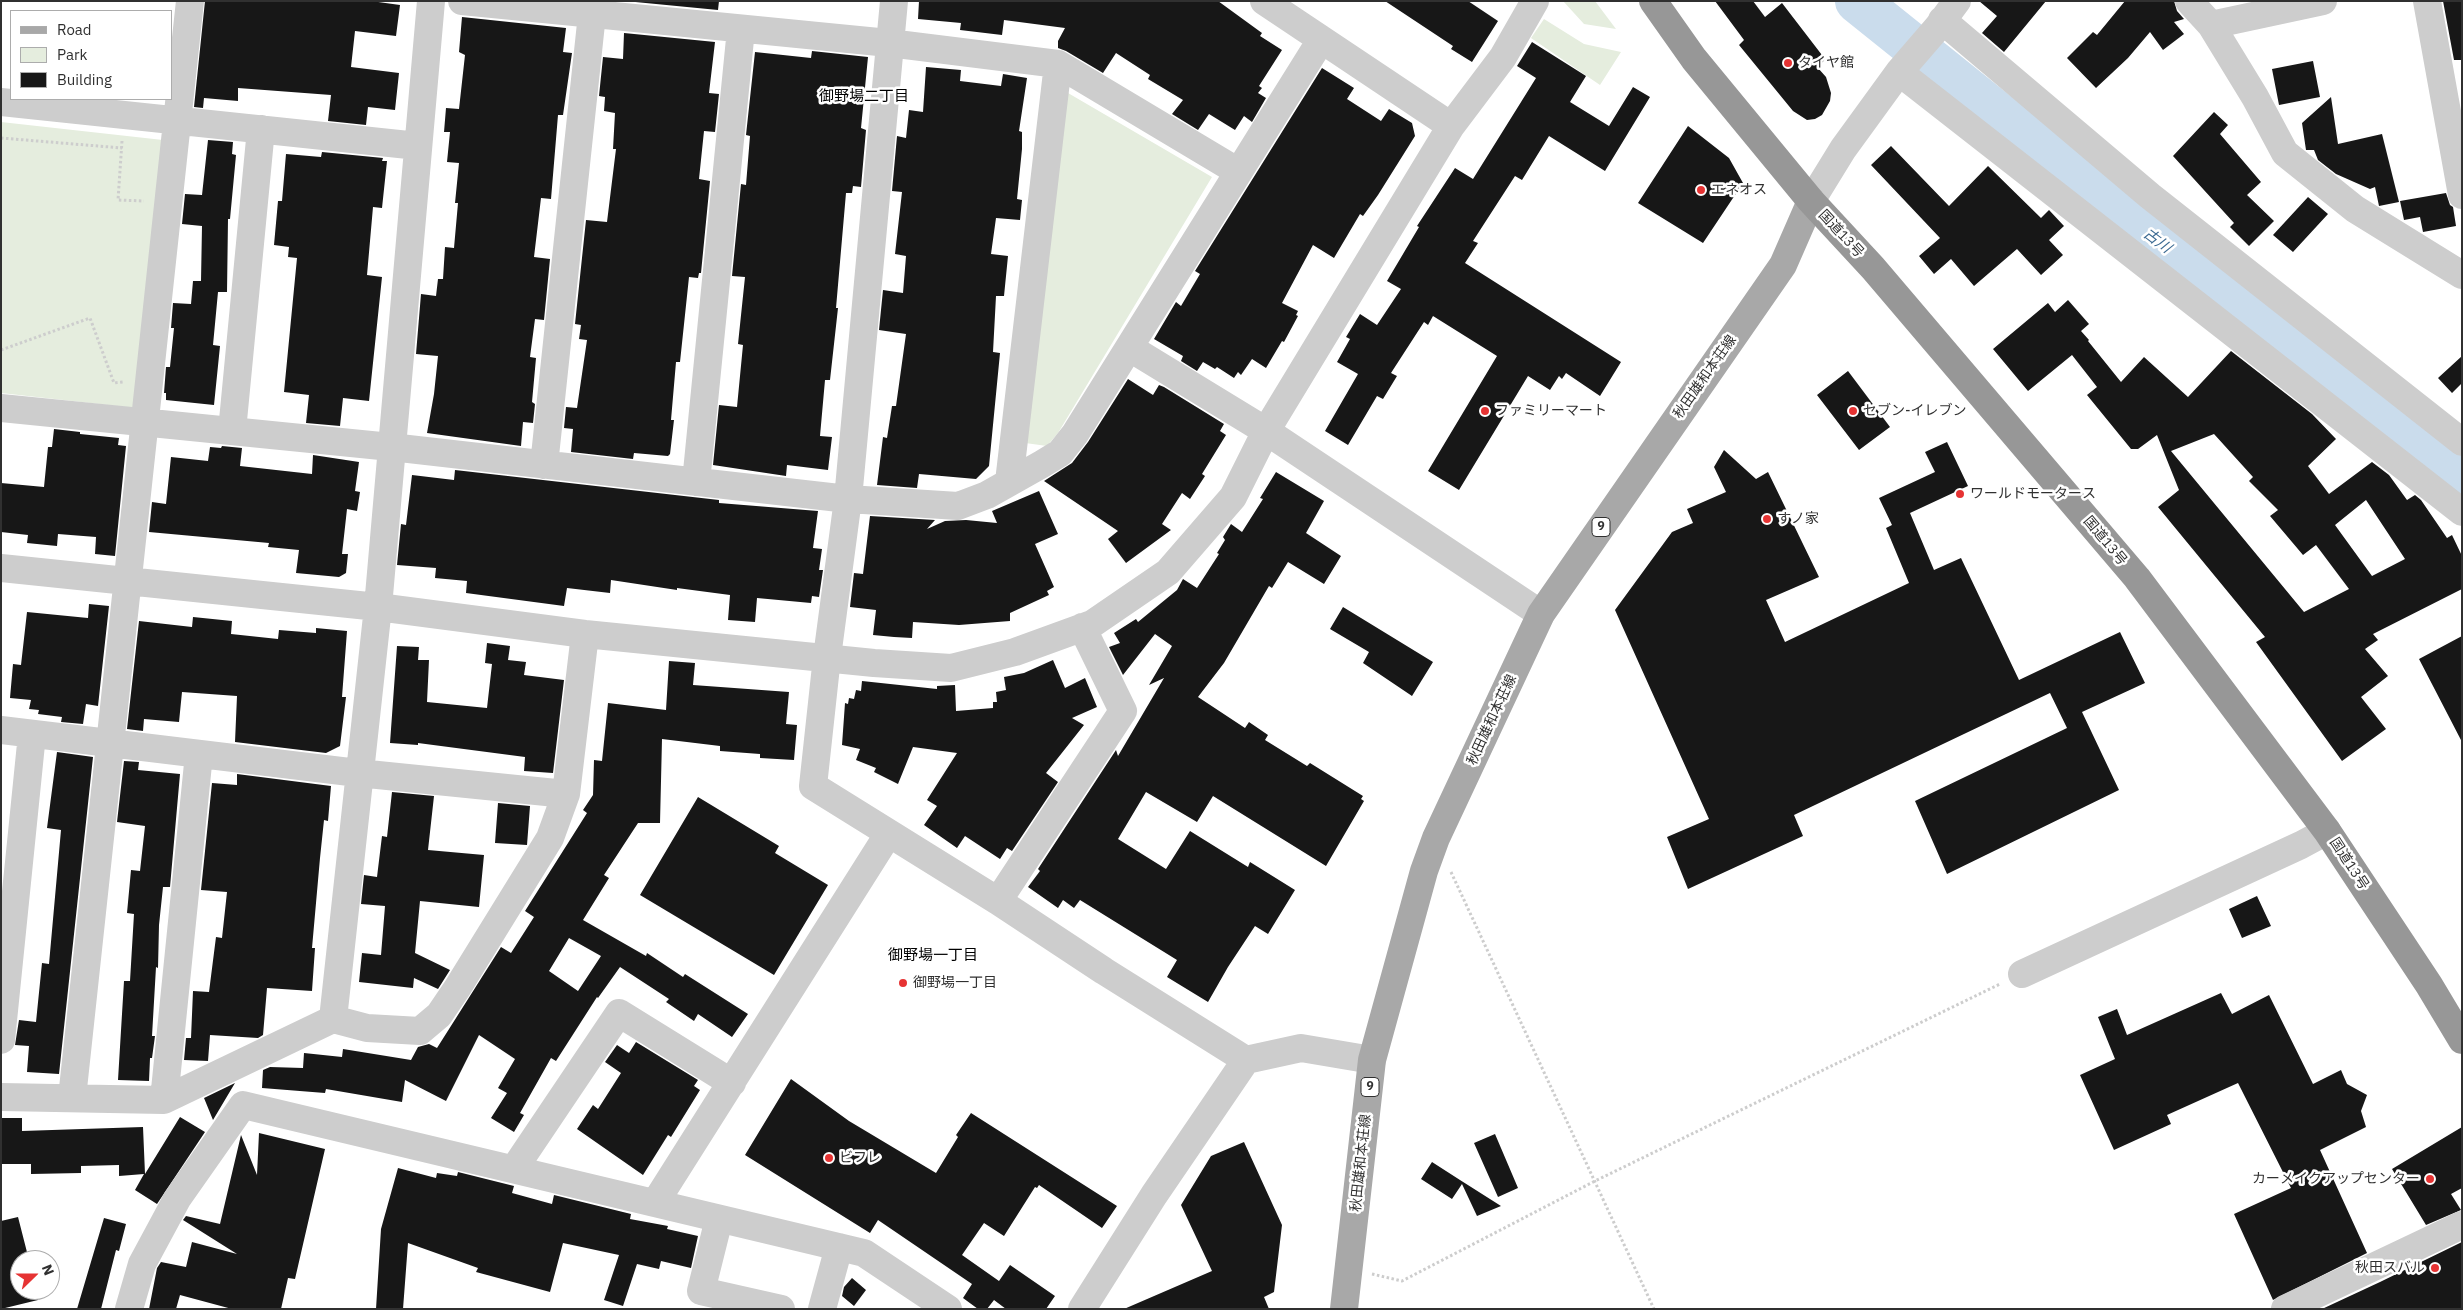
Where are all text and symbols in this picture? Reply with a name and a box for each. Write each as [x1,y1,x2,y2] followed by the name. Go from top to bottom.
[10,10,172,100] legend
[57,20,92,39] text: Road
[57,45,87,64] text: Park
[1798,55,1854,71] place label: タイヤ館
[1782,57,1794,69] marker: タイヤ館
[57,70,112,89] text: Building
[819,88,909,106] district label: 御野場二丁目
[1711,182,1767,198] place label: エネオス
[1695,184,1707,196] marker: エネオス
[1815,207,1867,261] street label: 国道13号
[2140,225,2174,257] water label: 古川
[1670,332,1740,422] street label: 秋田雄和本荘線
[1495,403,1607,419] place label: ファミリーマート
[1863,403,1967,419] place label: セブン-イレブン
[1479,405,1491,417] marker: ファミリーマート
[1847,405,1859,417] marker: セブン-イレブン
[1970,486,2096,502] place label: ワールドモータース
[1954,488,1966,500] marker: ワールドモータース
[1777,511,1819,527] place label: すノ家
[1761,513,1773,525] marker: すノ家
[2080,513,2130,569] street label: 国道13号
[1592,518,1610,536] road number: 9
[1464,672,1520,768] street label: 秋田雄和本荘線
[2326,835,2372,893] street label: 国道13号
[888,947,978,965] district label: 御野場一丁目
[913,975,997,991] place label: 御野場一丁目
[897,977,909,989] marker: 御野場一丁目
[1361,1078,1379,1096] road number: 9
[1348,1113,1374,1213] street label: 秋田雄和本荘線
[839,1150,881,1166] place label: ビフレ
[823,1152,835,1164] marker: ビフレ
[2252,1171,2420,1187] place label: カーメイクアップセンター
[2424,1173,2436,1185] marker: カーメイクアップセンター
[10,1250,60,1300] north arrow
[2355,1260,2425,1276] place label: 秋田スバル
[38,1262,58,1278] text: N
[2429,1262,2441,1274] marker: 秋田スバル

